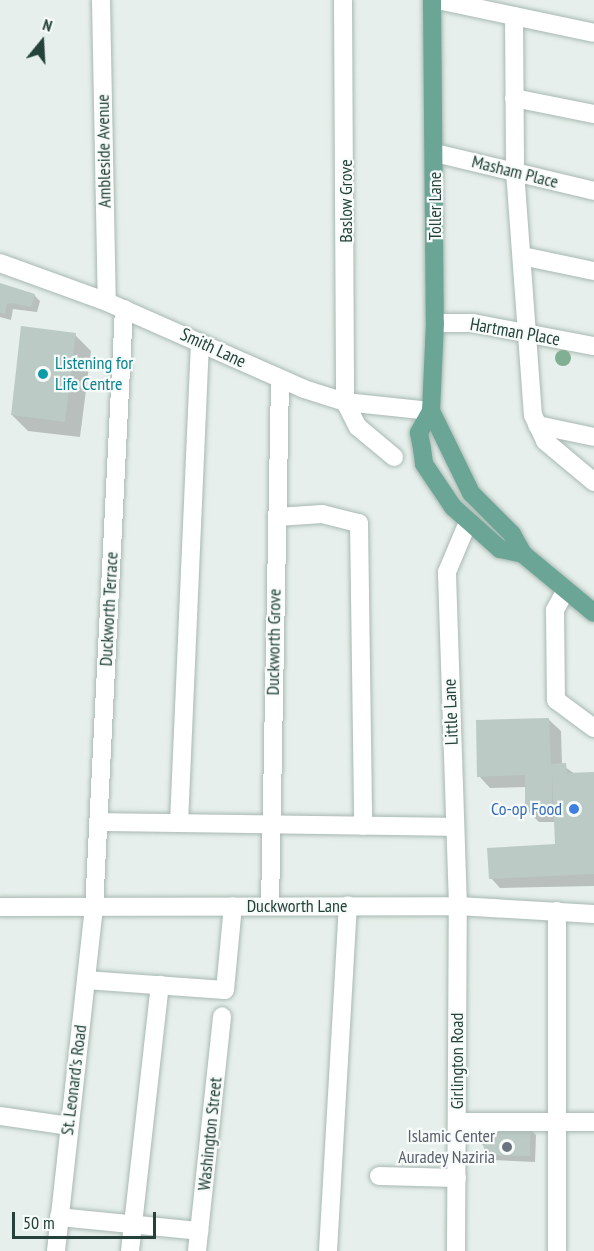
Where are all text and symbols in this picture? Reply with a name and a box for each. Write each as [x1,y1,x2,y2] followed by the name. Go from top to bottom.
[12,12,72,72] north arrow
[40,14,55,36] text: N
[92,94,116,208] street label: Ambleside Avenue
[469,151,561,193] street label: Masham Place
[335,159,357,243] street label: Baslow Grove
[424,172,446,240] street label: Toller Lane
[468,313,562,351] street label: Hartman Place
[177,323,249,373] street label: Smith Lane
[55,353,133,395] place label: Listening for Life Centre
[36,367,50,381] marker: Listening for Life Centre
[95,551,123,667] street label: Duckworth Terrace
[262,588,286,696] street label: Duckworth Grove
[439,678,463,746] street label: Little Lane
[491,798,562,820] place label: Co-op Food
[567,802,581,816] marker: Co-op Food
[247,895,347,917] street label: Duckworth Lane
[446,1013,468,1109] street label: Girlington Road
[56,1023,92,1137] street label: St. Leonard's Road
[193,1076,227,1192] street label: Washington Street
[398,1126,495,1168] place label: Islamic Center Auradey Naziria
[500,1140,514,1154] marker: Islamic Center Auradey Naziria
[15,1200,159,1238] scale bar
[23,1211,55,1234] text: 50 m

